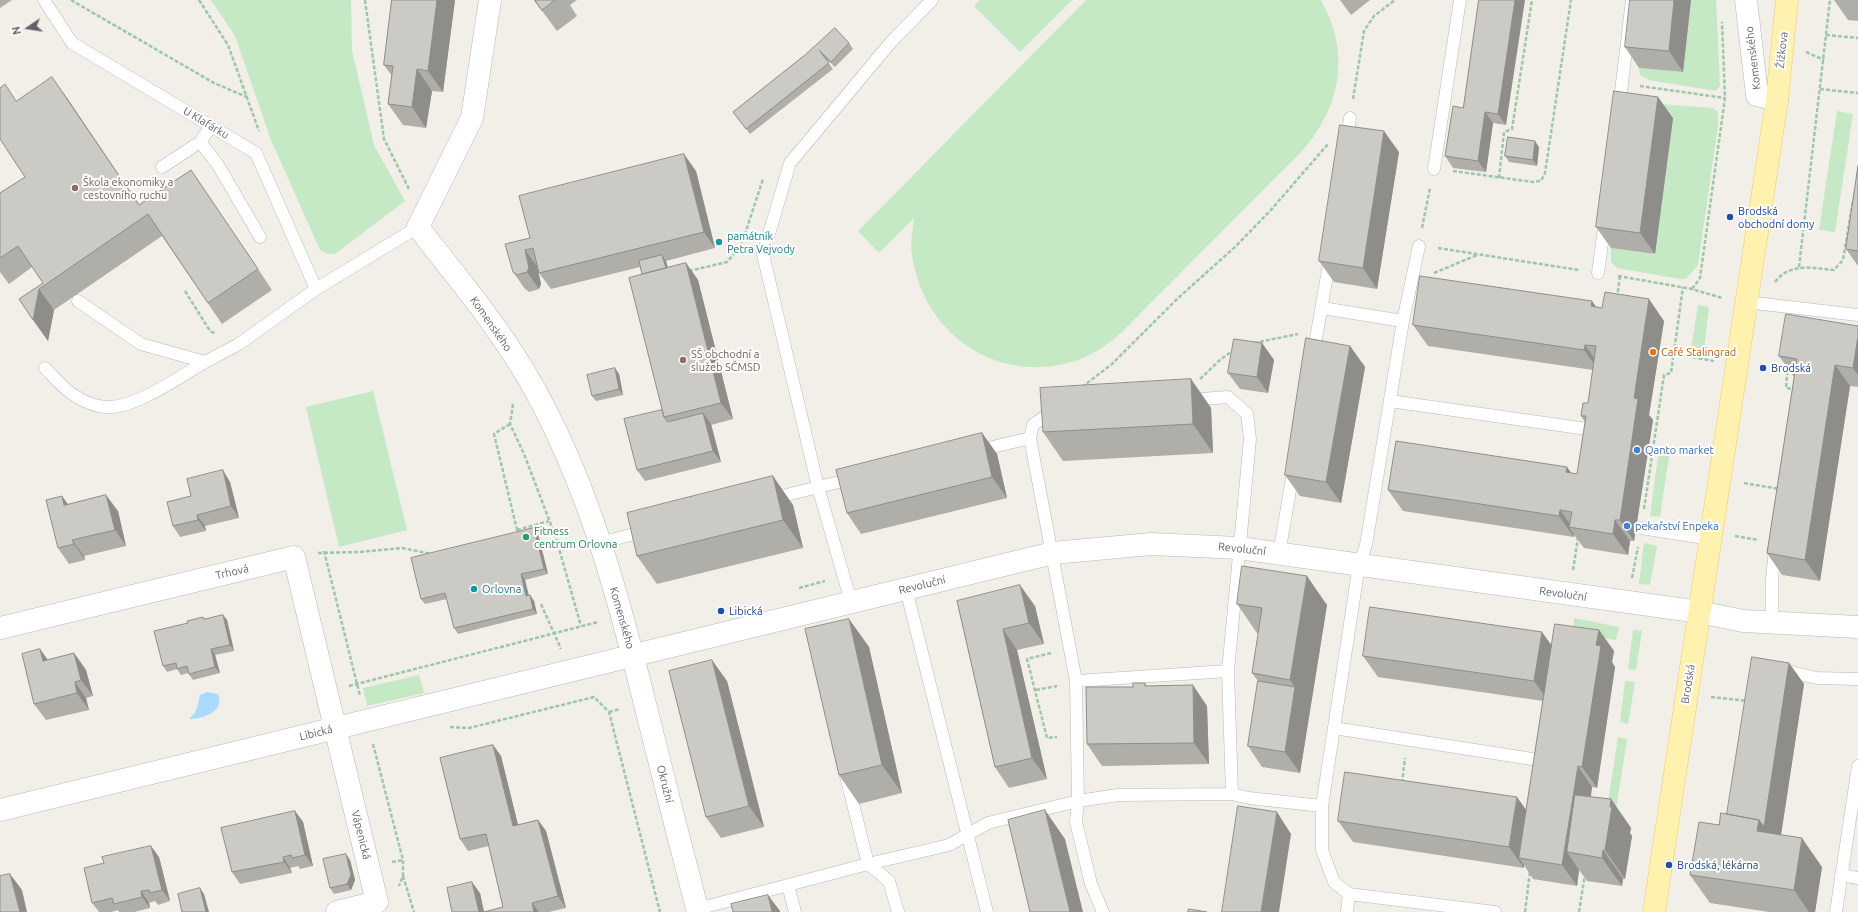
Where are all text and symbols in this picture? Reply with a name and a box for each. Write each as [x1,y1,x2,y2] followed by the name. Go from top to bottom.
[8,8,48,48] north arrow
[10,25,23,36] text: N
[1743,26,1763,90] street label: Komenského
[1774,31,1790,69] street label: Žižkova
[181,104,231,142] street label: U Klafárku
[83,175,173,201] place label: Škola ekonomiky a cestovního ruchu
[70,183,80,193] marker: Škola ekonomiky a cestovního ruchu
[1738,204,1814,230] place label: Brodská obchodní domy
[1725,212,1735,222] marker: Brodská obchodní domy
[727,229,795,255] place label: památník Petra Vejvody
[714,237,724,247] marker: památník Petra Vejvody
[467,294,515,354] street label: Komenského
[1661,345,1736,359] place label: Café Stalingrad
[691,347,761,373] place label: SŠ obchodní a služeb SČMSD
[1648,347,1658,357] marker: Café Stalingrad
[678,355,688,365] marker: SŠ obchodní a služeb SČMSD
[1771,361,1811,375] place label: Brodská
[1758,363,1768,373] marker: Brodská
[1645,443,1714,457] place label: Qanto market
[1632,445,1642,455] marker: Qanto market
[1635,519,1719,533] place label: pekařství Enpeka
[1622,521,1632,531] marker: pekařství Enpeka
[534,524,618,550] place label: Fitness centrum Orlovna
[521,532,531,542] marker: Fitness centrum Orlovna
[1217,540,1267,558] street label: Revoluční
[214,562,250,582] street label: Trhová
[897,573,947,597] street label: Revoluční
[482,582,521,596] place label: Orlovna
[469,584,479,594] marker: Orlovna
[1538,584,1588,604] street label: Revoluční
[607,586,637,650] street label: Komenského
[729,604,763,618] place label: Libická
[716,606,726,616] marker: Libická
[1678,663,1698,705] street label: Brodská
[298,723,334,743] street label: Libická
[654,764,676,804] street label: Okružní
[349,809,373,861] street label: Vápenická
[1677,858,1758,872] place label: Brodská, lékárna
[1664,860,1674,870] marker: Brodská, lékárna

